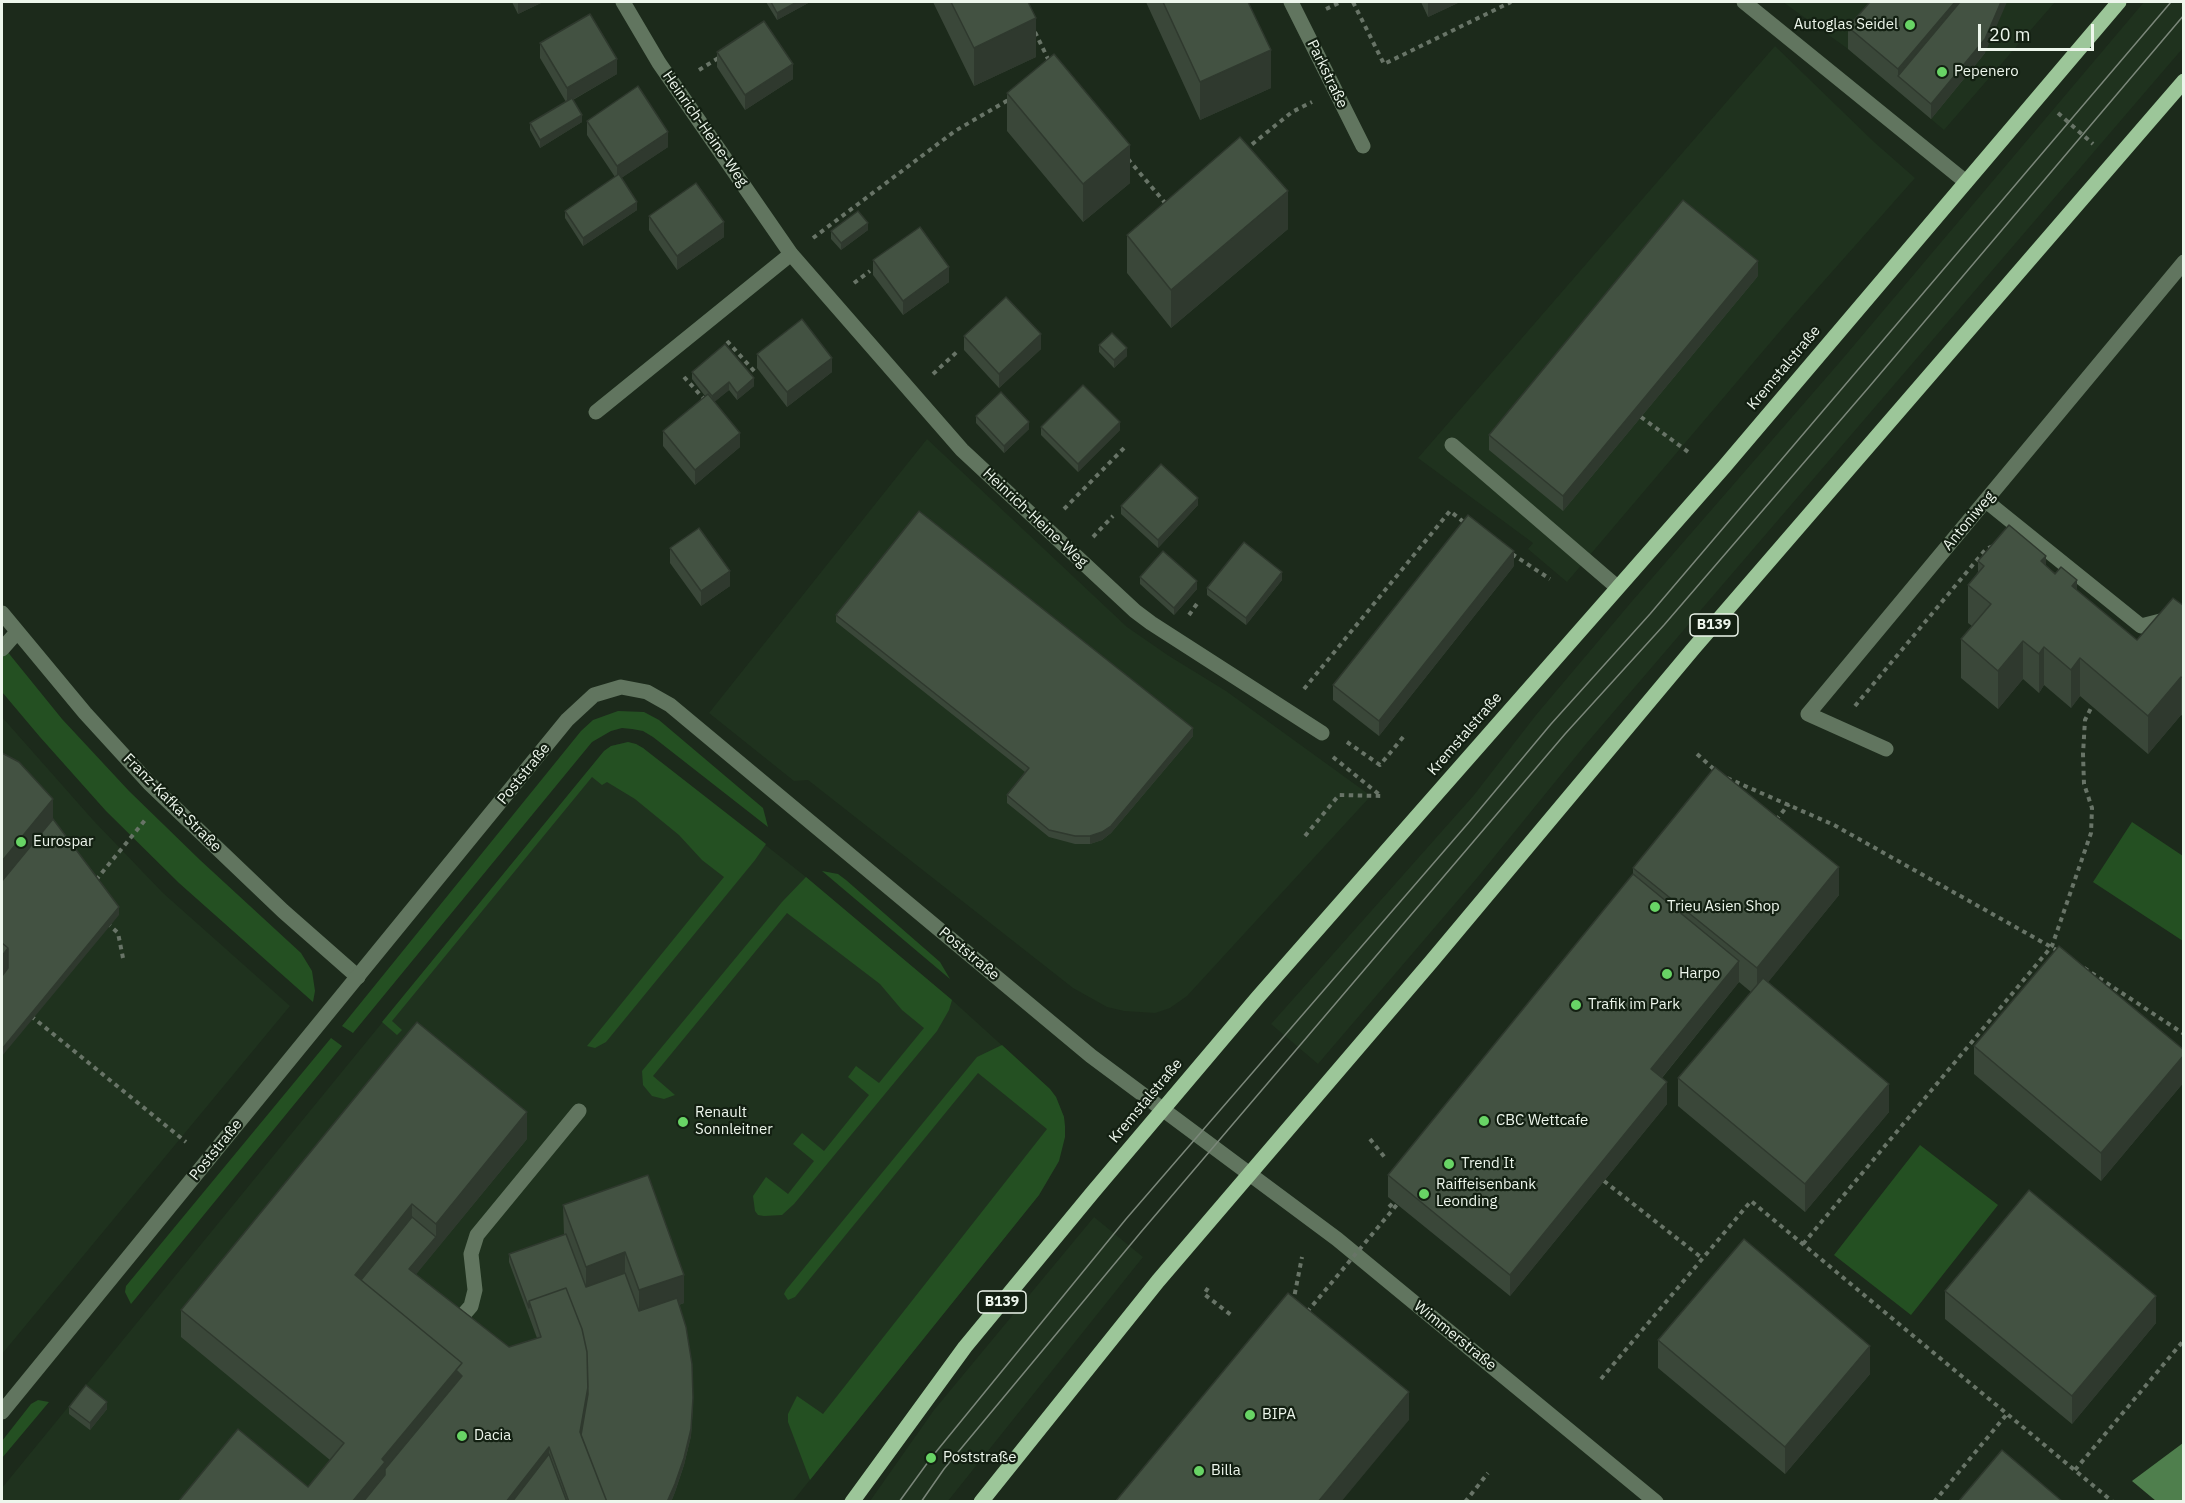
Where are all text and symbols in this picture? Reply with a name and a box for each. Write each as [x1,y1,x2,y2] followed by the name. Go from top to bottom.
[1981,12,2096,50] scale bar
[1794,16,1898,34] place label: Autoglas Seidel
[1903,18,1917,32] marker: Autoglas Seidel
[1989,23,2031,46] text: 20 m
[1303,37,1351,111] street label: Parkstraße
[1954,63,2019,81] place label: Pepenero
[1935,65,1949,79] marker: Pepenero
[658,68,752,190] street label: Heinrich-Heine-Weg
[1744,322,1824,414] street label: Kremstalstraße
[979,465,1091,571] street label: Heinrich-Heine-Weg
[1939,488,1999,554] street label: Antoniweg
[1690,614,1738,636] road number: B139
[1424,689,1506,779] street label: Kremstalstraße
[494,740,554,808] street label: Poststraße
[119,750,225,856] street label: Franz-Kafka-Straße
[33,833,94,851] place label: Eurospar
[14,835,28,849] marker: Eurospar
[1667,898,1780,916] place label: Trieu Asien Shop
[1648,900,1662,914] marker: Trieu Asien Shop
[935,924,1003,984] street label: Poststraße
[1679,965,1720,983] place label: Harpo
[1660,967,1674,981] marker: Harpo
[1588,996,1680,1014] place label: Trafik im Park
[1569,998,1583,1012] marker: Trafik im Park
[1106,1055,1186,1147] street label: Kremstalstraße
[695,1104,773,1139] place label: Renault Sonnleitner
[1496,1112,1588,1130] place label: CBC Wettcafe
[1477,1114,1491,1128] marker: CBC Wettcafe
[676,1115,690,1129] marker: Renault Sonnleitner
[186,1116,246,1184] street label: Poststraße
[1461,1155,1515,1173] place label: Trend It
[1442,1157,1456,1171] marker: Trend It
[1436,1176,1536,1211] place label: Raiffeisenbank Leonding
[1417,1187,1431,1201] marker: Raiffeisenbank Leonding
[978,1291,1026,1313] road number: B139
[1410,1297,1500,1375] street label: Wimmerstraße
[1262,1406,1296,1424] place label: BIPA
[1243,1408,1257,1422] marker: BIPA
[474,1427,511,1445] place label: Dacia
[455,1429,469,1443] marker: Dacia
[943,1449,1016,1467] place label: Poststraße
[924,1451,938,1465] marker: Poststraße
[1211,1462,1241,1480] place label: Billa
[1192,1464,1206,1478] marker: Billa

